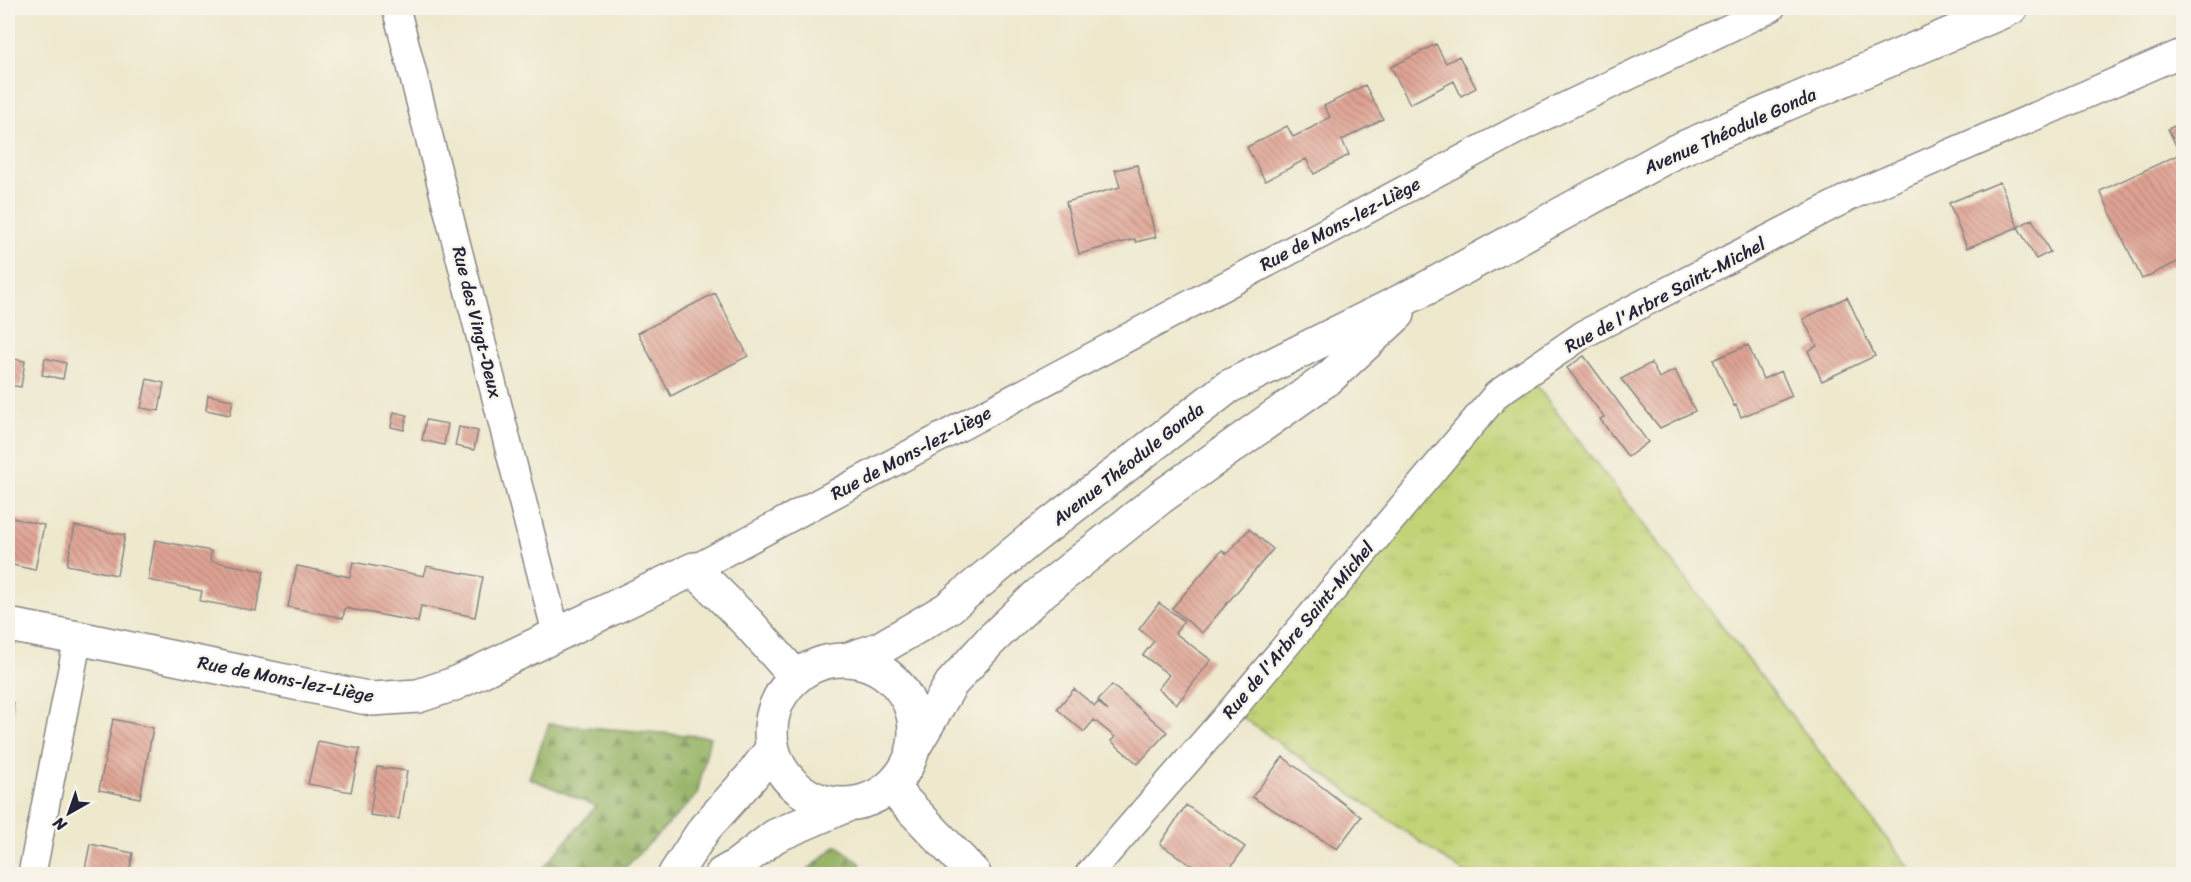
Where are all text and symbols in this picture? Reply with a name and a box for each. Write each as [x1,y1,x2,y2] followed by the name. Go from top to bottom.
[1638,78,1822,184] street label: Avenue Théodule Gonda
[1254,168,1426,280] street label: Rue de Mons-lez-Liège
[1559,228,1772,362] street label: Rue de l'Arbre Saint-Michel
[443,243,511,402] street label: Rue des Vingt-Deux
[1044,393,1212,535] street label: Avenue Théodule Gonda
[825,397,997,509] street label: Rue de Mons-lez-Liège
[1214,533,1383,726] street label: Rue de l'Arbre Saint-Michel
[195,646,377,712] street label: Rue de Mons-lez-Liège
[39,783,99,843] north arrow
[45,809,74,839] text: N

